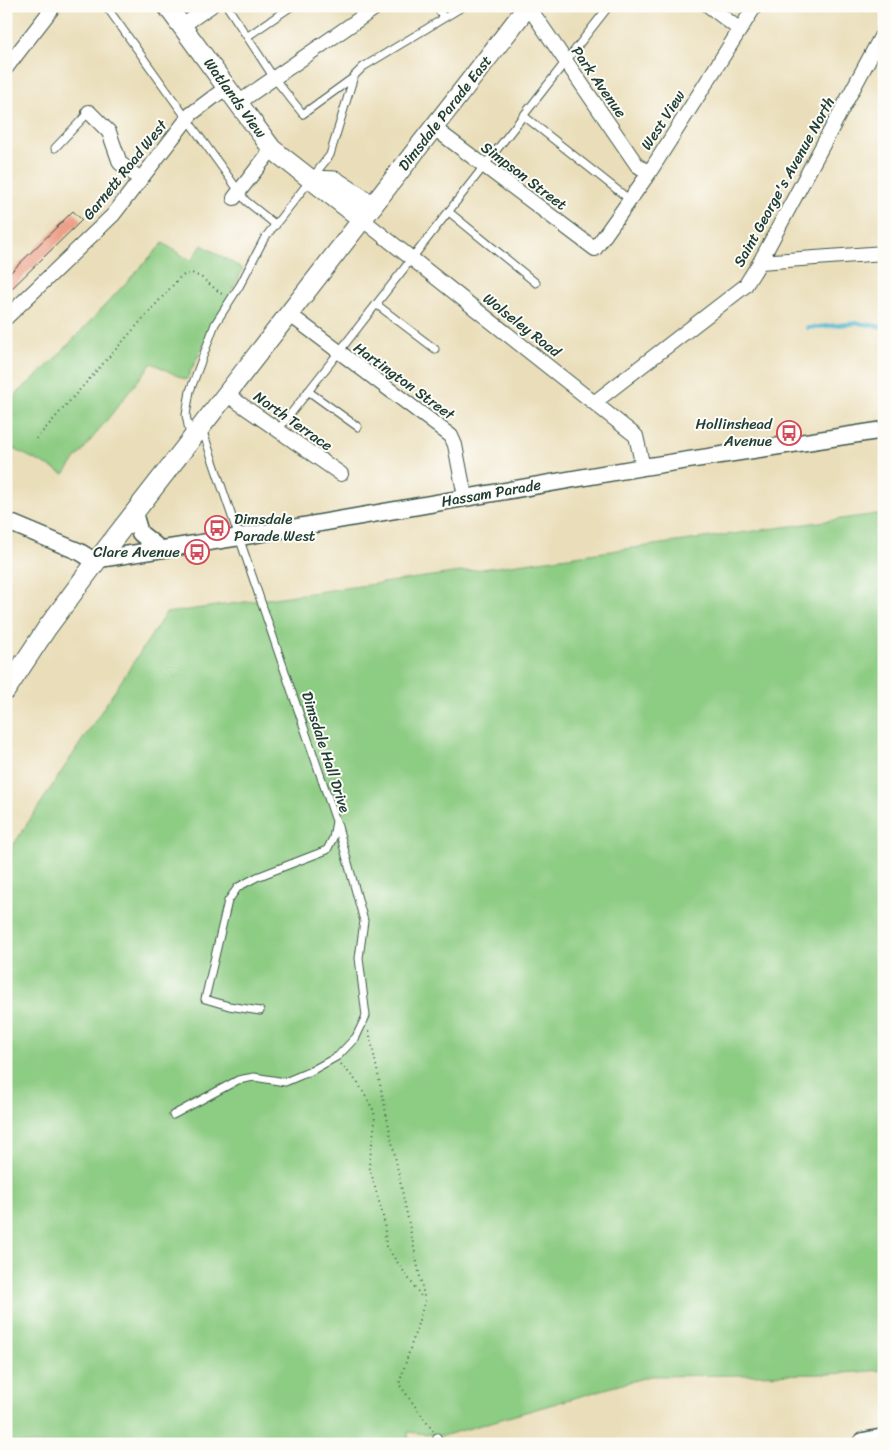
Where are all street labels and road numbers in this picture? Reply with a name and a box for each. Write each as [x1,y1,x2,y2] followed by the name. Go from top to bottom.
[565,41,634,124] street label: Park Avenue
[391,49,499,177] street label: Dimsdale Parade East
[197,52,274,144] street label: Watlands View
[634,84,693,155] street label: West View
[726,92,842,272] street label: Saint George's Avenue North
[76,113,175,226] street label: Garnett Road West
[475,135,573,217] street label: Simpson Street
[477,286,568,365] street label: Wolseley Road
[348,335,461,427] street label: Hartington Street
[248,384,338,458] street label: North Terrace
[439,471,543,515] street label: Hassam Parade
[294,688,358,816] street label: Dimsdale Hall Drive

